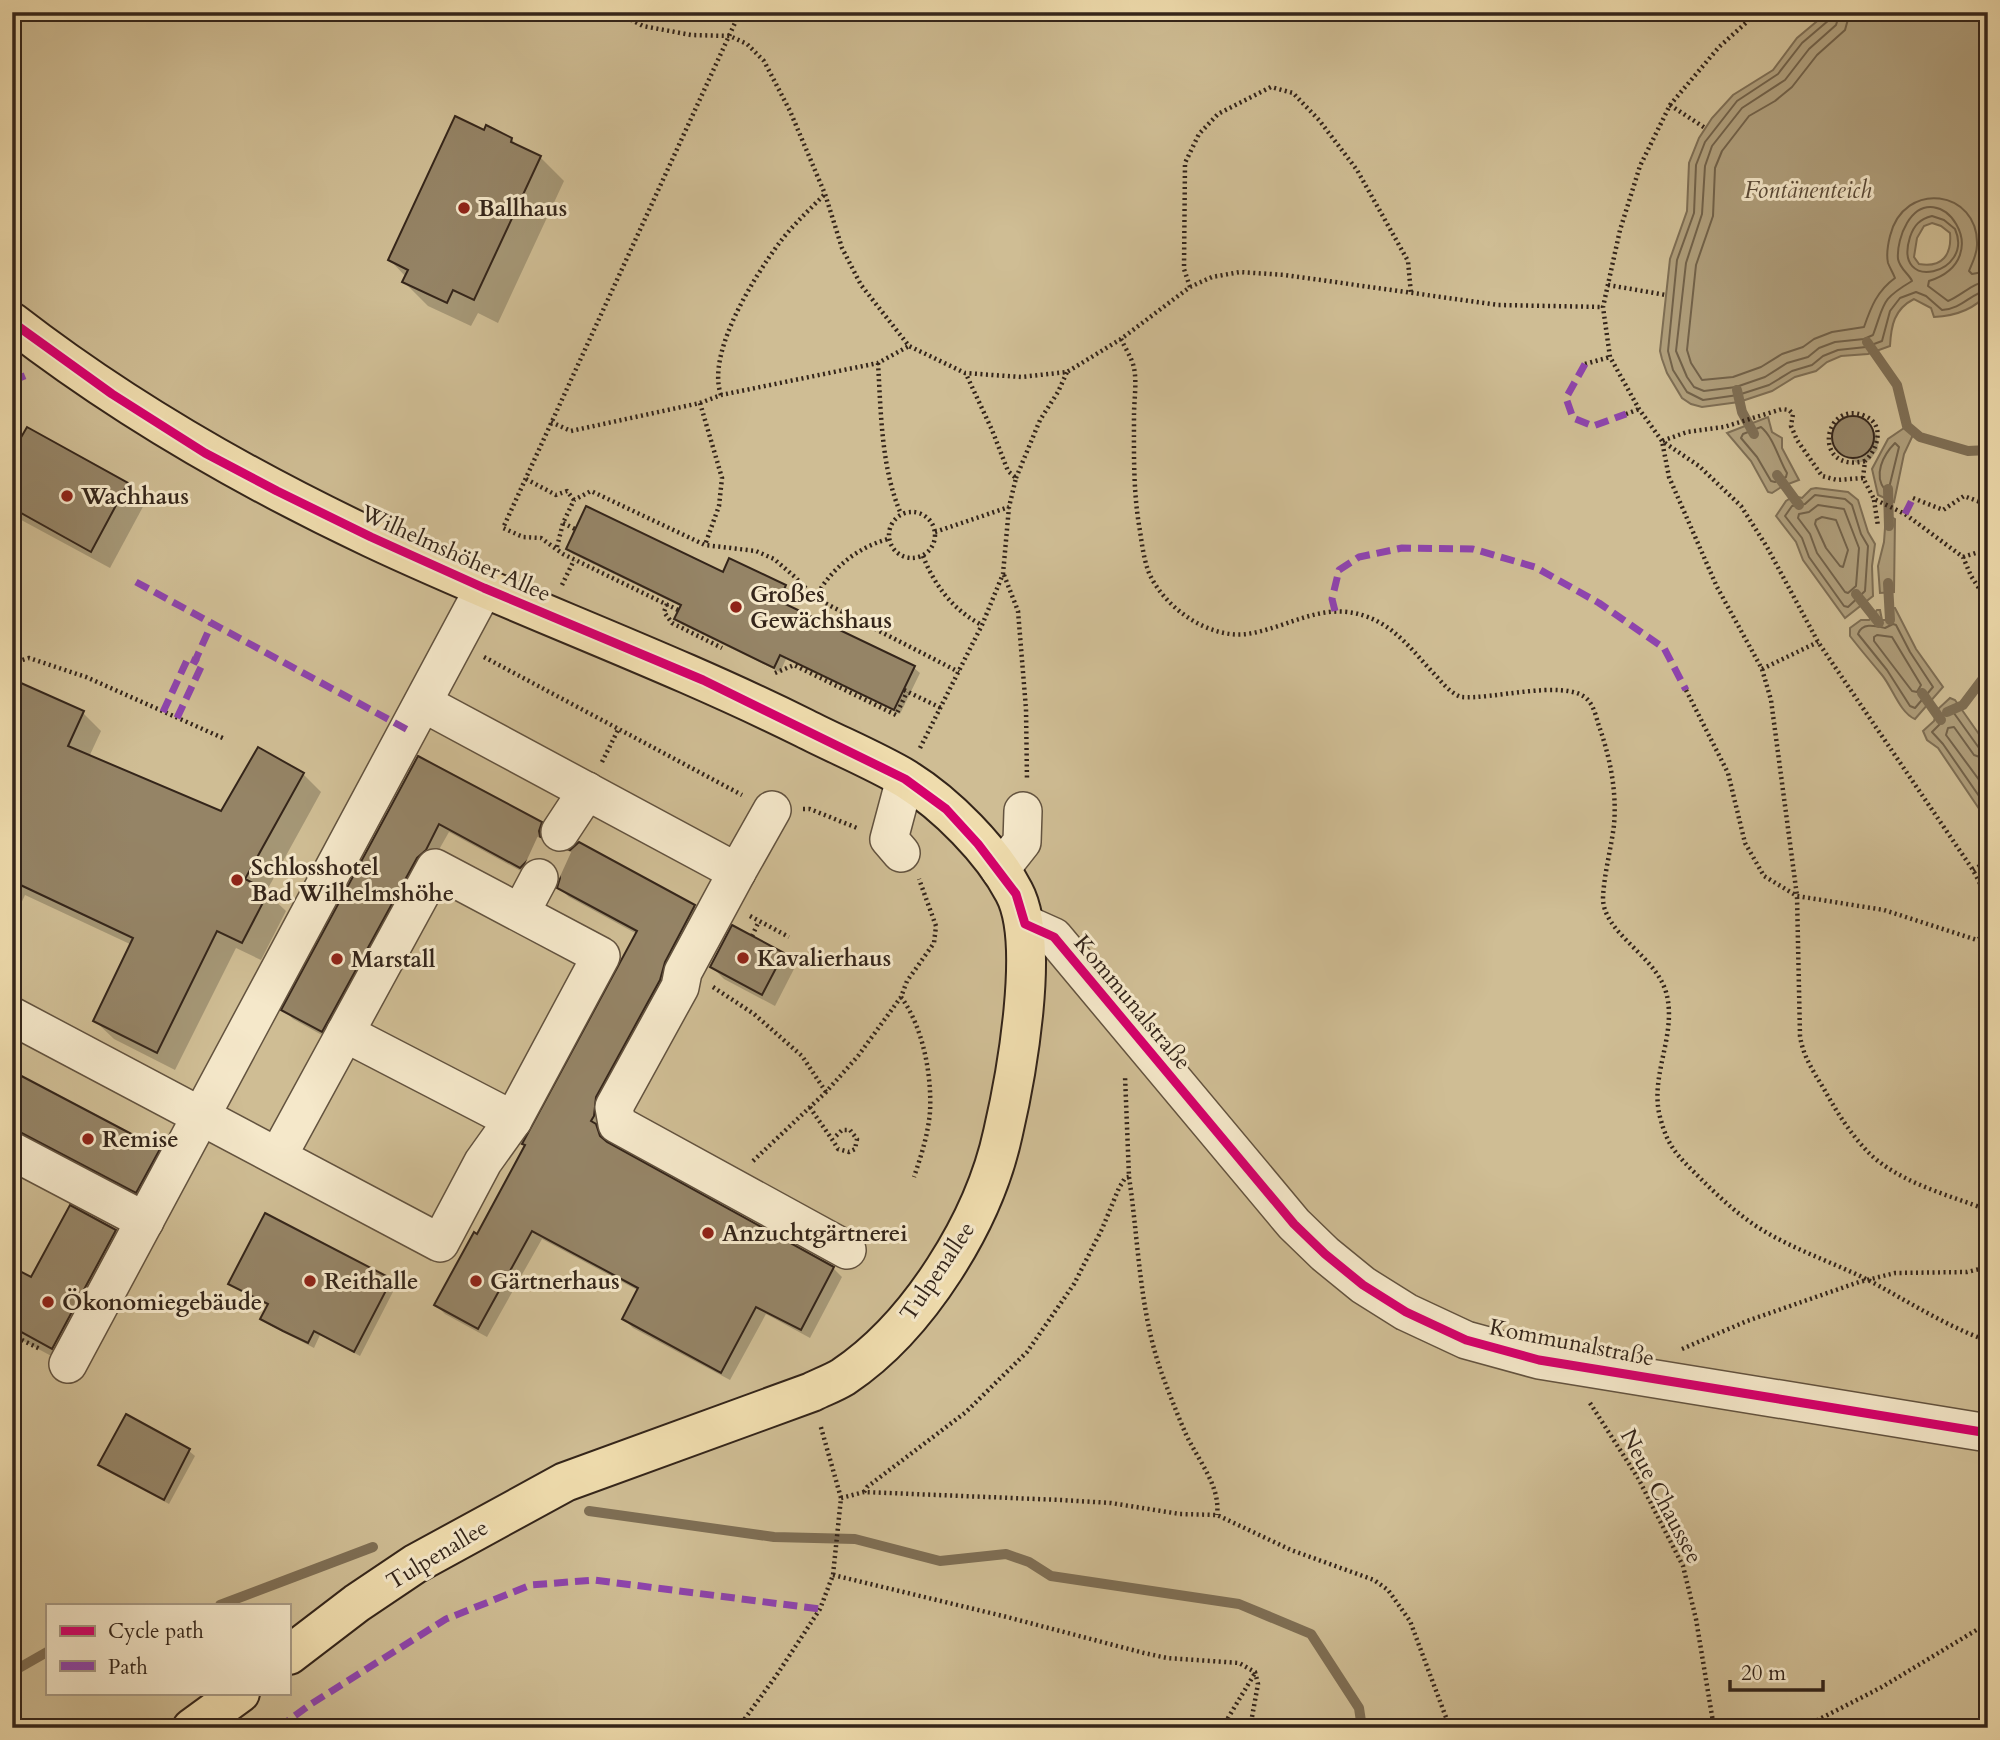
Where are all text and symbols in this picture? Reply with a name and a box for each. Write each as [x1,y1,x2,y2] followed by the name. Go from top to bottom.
[1744,174,1872,207] water label: Fontänenteich
[478,193,567,224] place label: Ballhaus
[456,200,472,216] marker: Ballhaus
[80,481,189,512] place label: Wachhaus
[59,488,75,504] marker: Wachhaus
[355,497,556,609] street label: Wilhelmshöher Allee
[750,579,892,636] place label: Großes Gewächshaus
[728,599,744,615] marker: Großes Gewächshaus
[251,852,454,909] place label: Schlosshotel Bad Wilhelmshöhe
[229,872,245,888] marker: Schlosshotel Bad Wilhelmshöhe
[1067,928,1198,1076] street label: Kommunalstraße
[757,943,891,974] place label: Kavalierhaus
[351,944,436,975] place label: Marstall
[735,950,751,966] marker: Kavalierhaus
[329,951,345,967] marker: Marstall
[102,1124,179,1155] place label: Remise
[80,1131,96,1147] marker: Remise
[893,1216,982,1327] street label: Tulpenallee
[722,1218,907,1249] place label: Anzuchtgärtnerei
[700,1225,716,1241] marker: Anzuchtgärtnerei
[324,1266,418,1297] place label: Reithalle
[490,1266,620,1297] place label: Gärtnerhaus
[302,1273,318,1289] marker: Reithalle
[468,1273,484,1289] marker: Gärtnerhaus
[62,1287,262,1318] place label: Ökonomiegebäude
[40,1294,56,1310] marker: Ökonomiegebäude
[1487,1311,1657,1374] street label: Kommunalstraße
[1613,1423,1710,1569] street label: Neue Chaussee
[381,1512,494,1597] street label: Tulpenallee
[46,1604,290,1694] legend
[108,1617,204,1646] text: Cycle path
[1730,1649,1823,1693] scale bar
[108,1653,148,1682] text: Path
[1741,1659,1786,1688] text: 20 m

